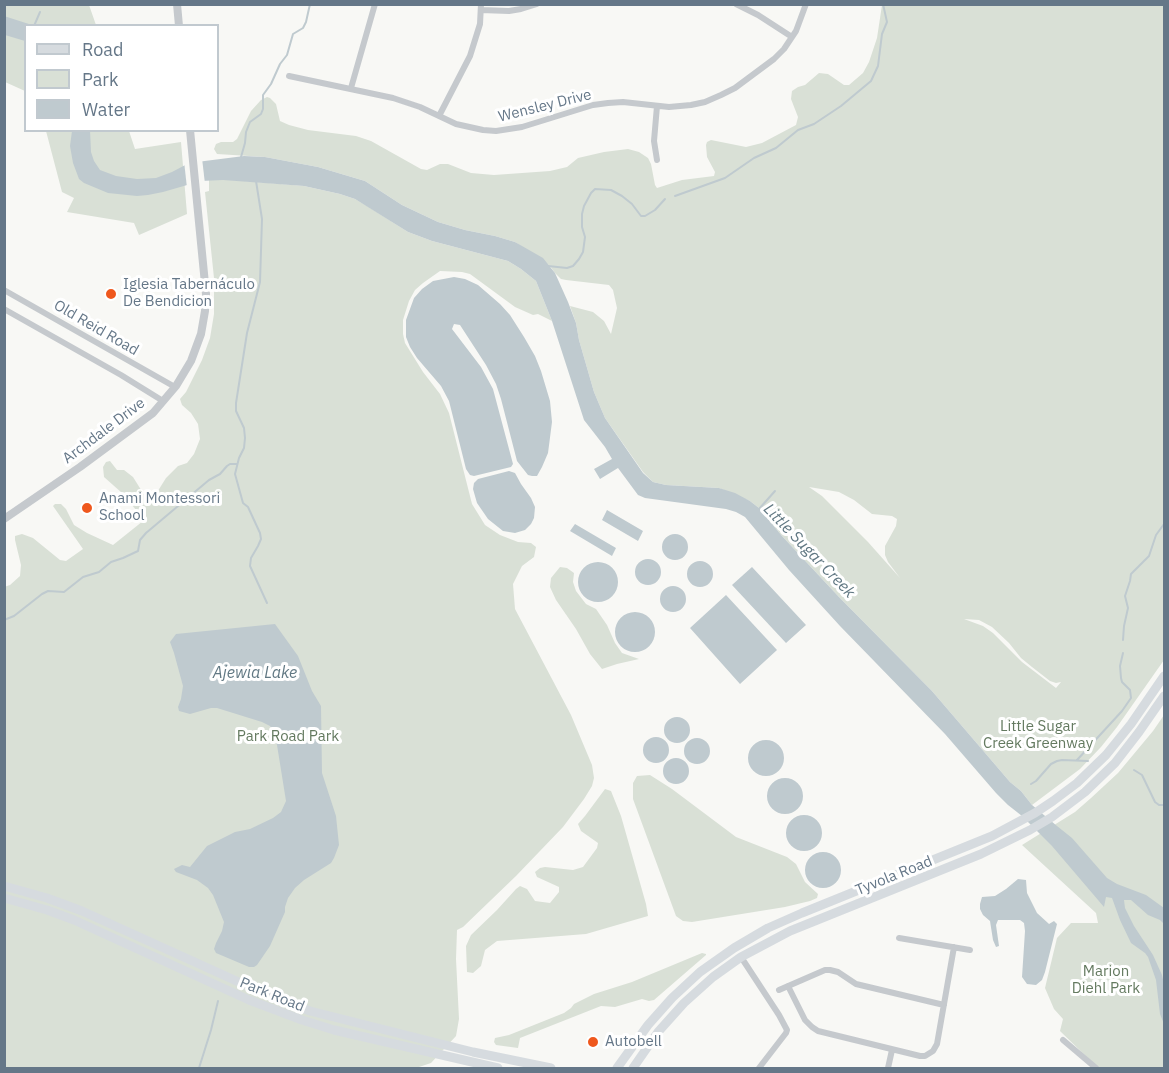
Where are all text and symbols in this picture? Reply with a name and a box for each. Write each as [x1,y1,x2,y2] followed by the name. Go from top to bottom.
[24,24,219,132] legend
[82,38,123,61] text: Road
[82,68,118,91] text: Park
[497,86,593,126] street label: Wensley Drive
[82,98,130,121] text: Water
[123,276,255,311] place label: Iglesia Tabernáculo De Bendicion
[104,287,118,301] marker: Iglesia Tabernáculo De Bendicion
[50,296,142,360] street label: Old Reid Road
[59,394,149,468] street label: Archdale Drive
[99,490,220,525] place label: Anami Montessori School
[759,500,859,602] water label: Little Sugar Creek
[80,501,94,515] marker: Anami Montessori School
[213,663,297,683] water label: Ajewia Lake
[983,718,1093,753] park label: Little Sugar Creek Greenway
[237,728,339,746] park label: Park Road Park
[853,852,935,900] street label: Tyvola Road
[1072,963,1140,998] park label: Marion Diehl Park
[237,974,307,1016] street label: Park Road
[605,1033,662,1051] place label: Autobell
[586,1035,600,1049] marker: Autobell

